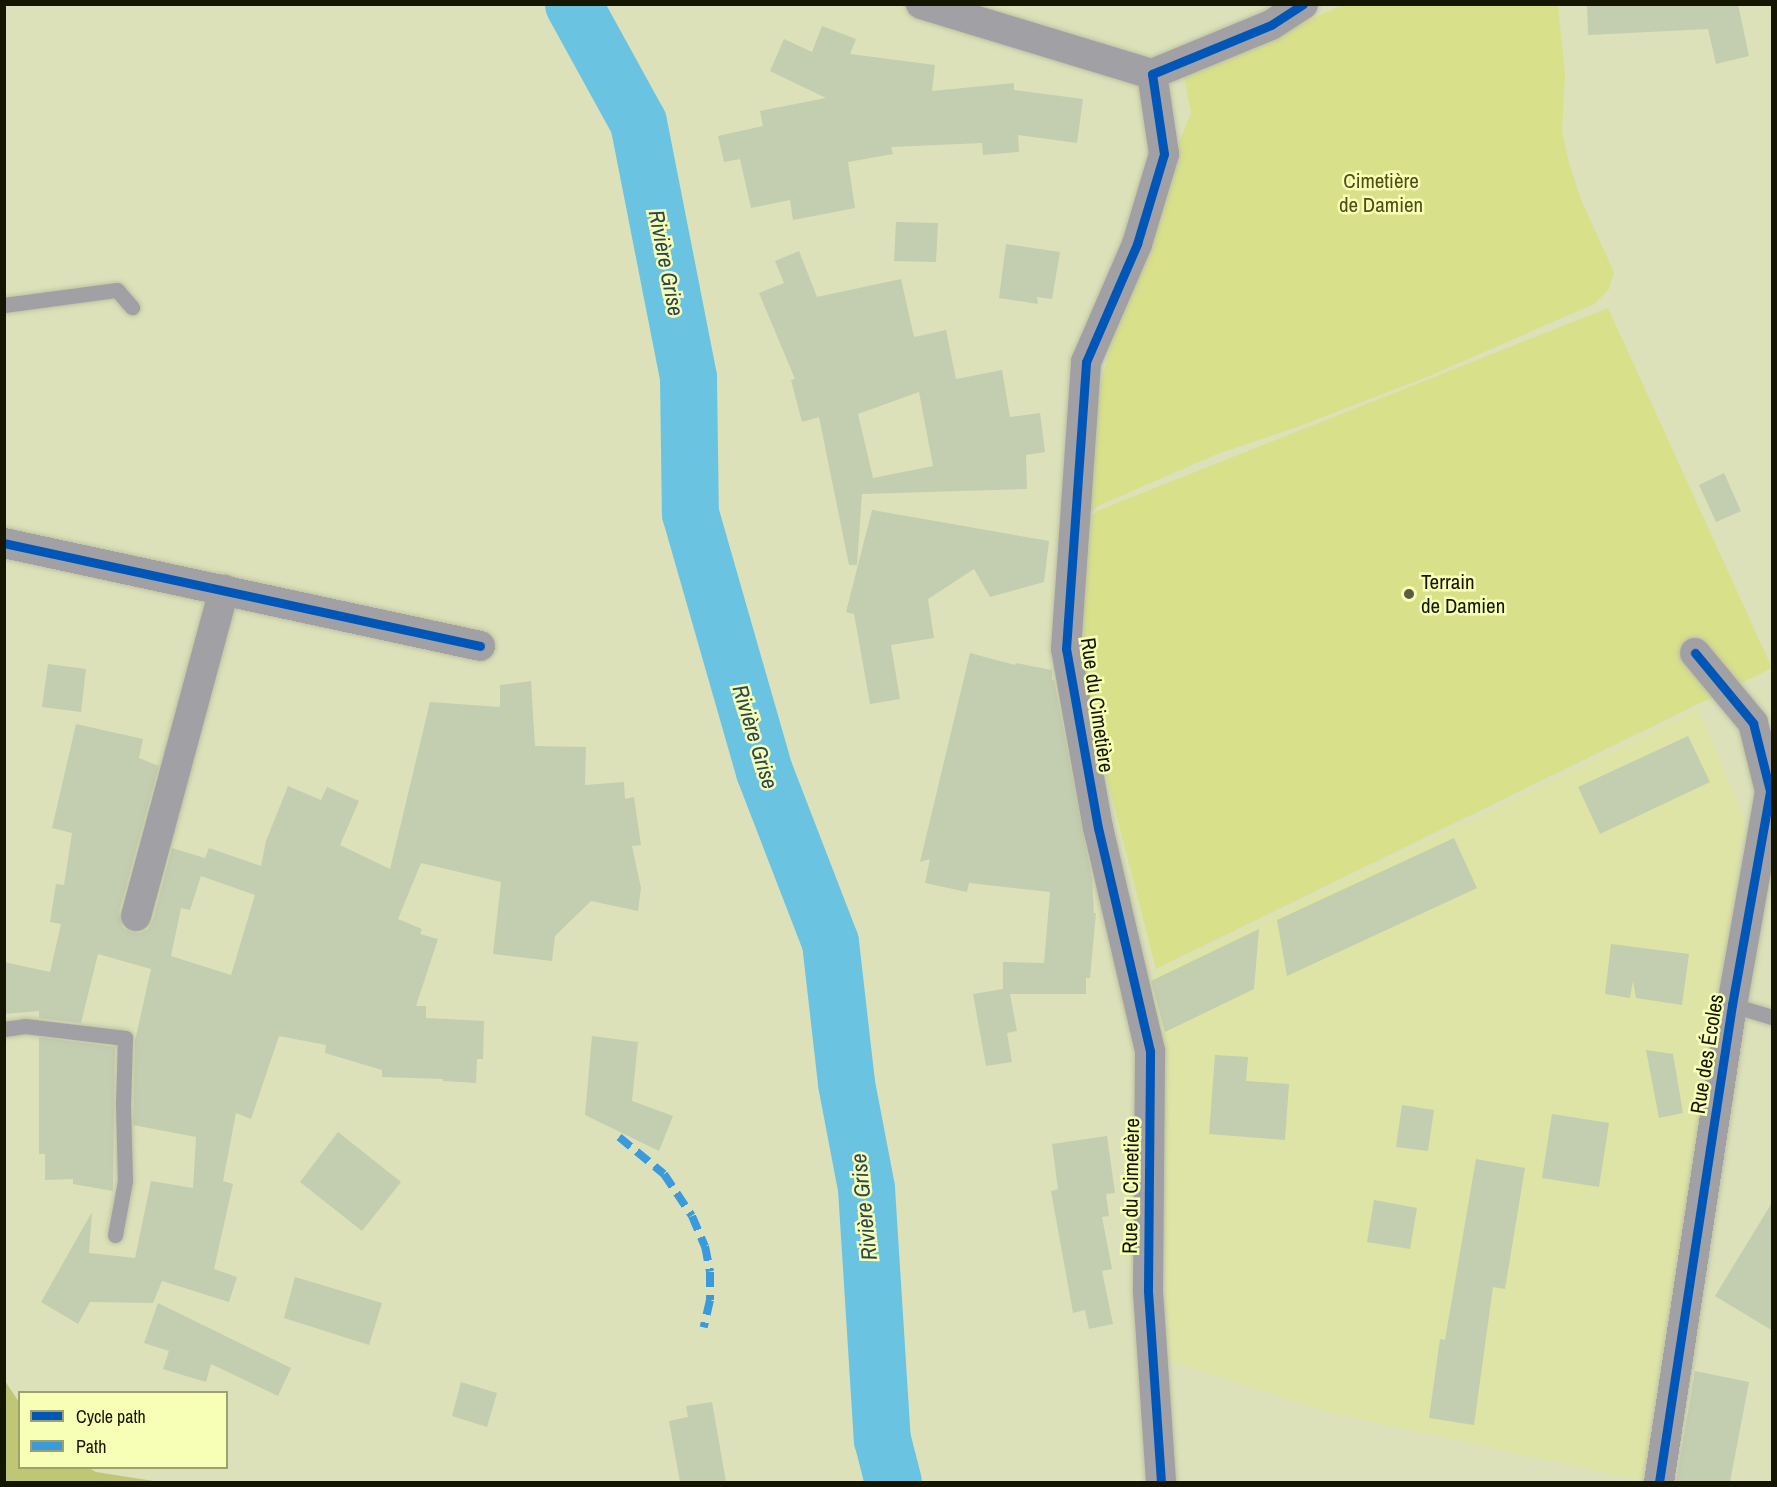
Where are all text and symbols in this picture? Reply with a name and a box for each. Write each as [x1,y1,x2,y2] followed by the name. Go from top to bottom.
[1339,168,1423,218] park label: Cimetière de Damien
[643,208,689,318] water label: Rivière Grise
[1421,569,1505,619] place label: Terrain de Damien
[1402,587,1416,601] marker: Terrain de Damien
[1075,636,1119,774] street label: Rue du Cimetière
[727,682,783,792] water label: Rivière Grise
[1685,992,1729,1116] street label: Rue des Écoles
[1117,1118,1145,1254] street label: Rue du Cimetière
[845,1152,883,1262] water label: Rivière Grise
[18,1391,228,1469] legend
[76,1404,146,1429] text: Cycle path
[76,1434,106,1459] text: Path

